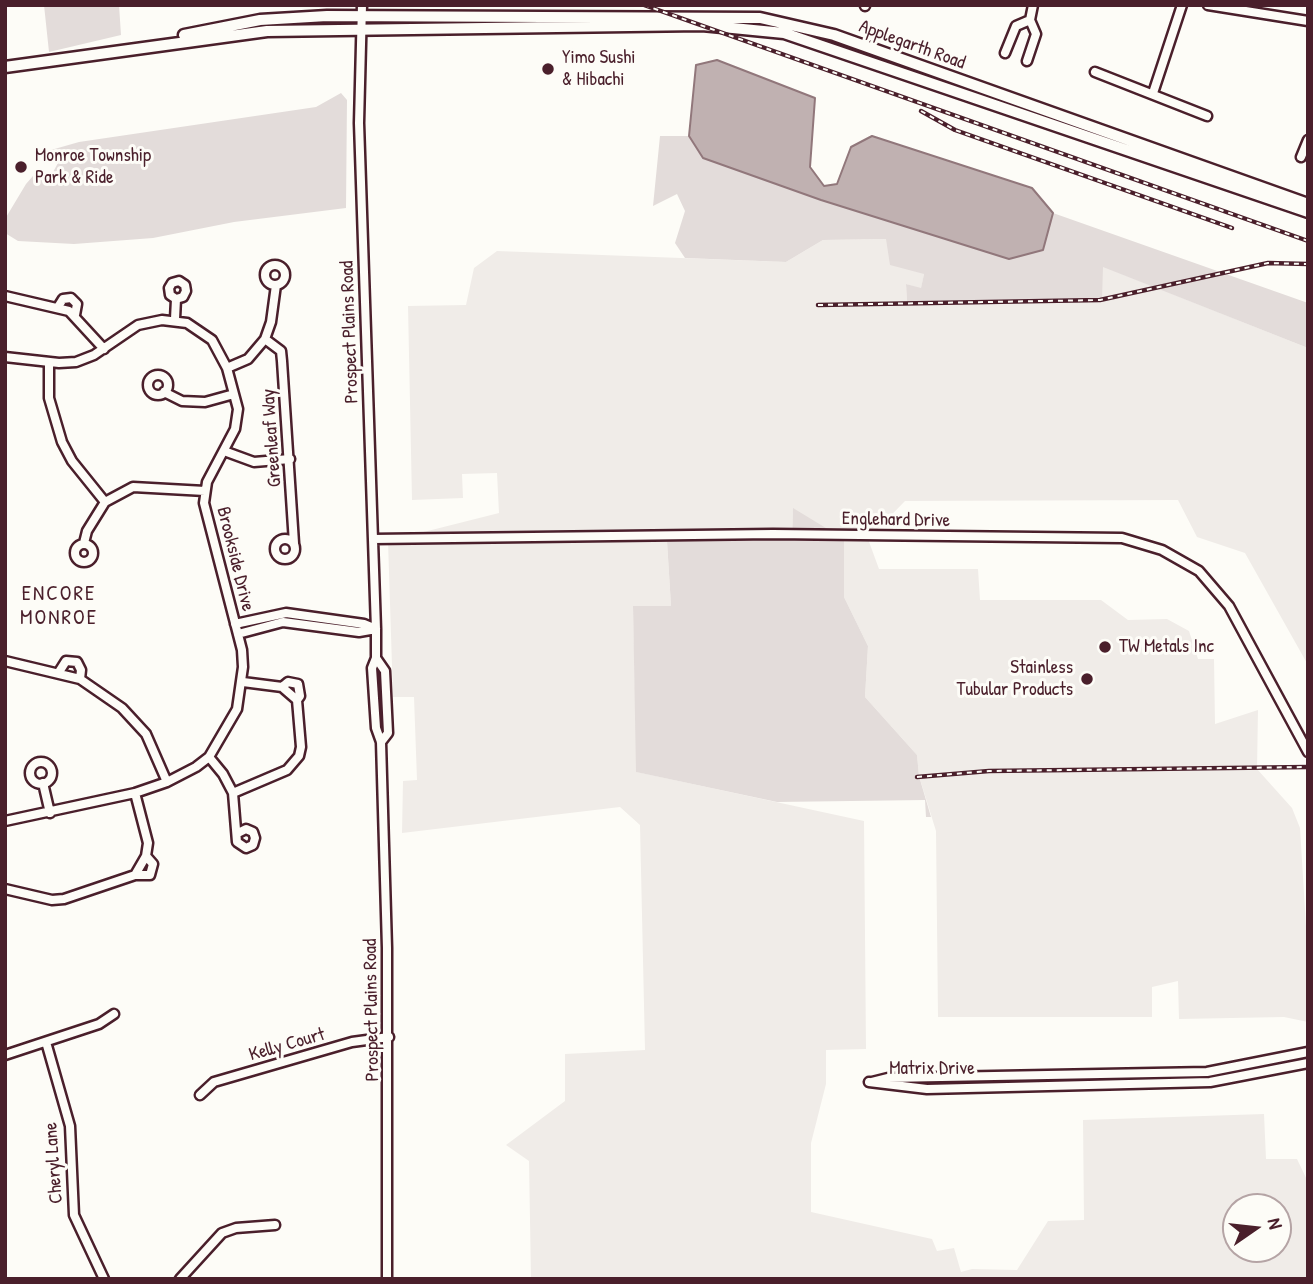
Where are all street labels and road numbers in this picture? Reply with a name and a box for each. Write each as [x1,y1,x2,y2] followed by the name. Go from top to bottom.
[856,15,968,75] street label: Applegarth Road
[336,260,364,404] street label: Prospect Plains Road
[257,388,287,488] street label: Greenleaf Way
[211,504,259,614] street label: Brookside Drive
[842,508,950,532] street label: Englehard Drive
[359,938,385,1082] street label: Prospect Plains Road
[247,1023,327,1067] street label: Kelly Court
[889,1058,975,1080] street label: Matrix Drive
[40,1122,68,1204] street label: Cheryl Lane

